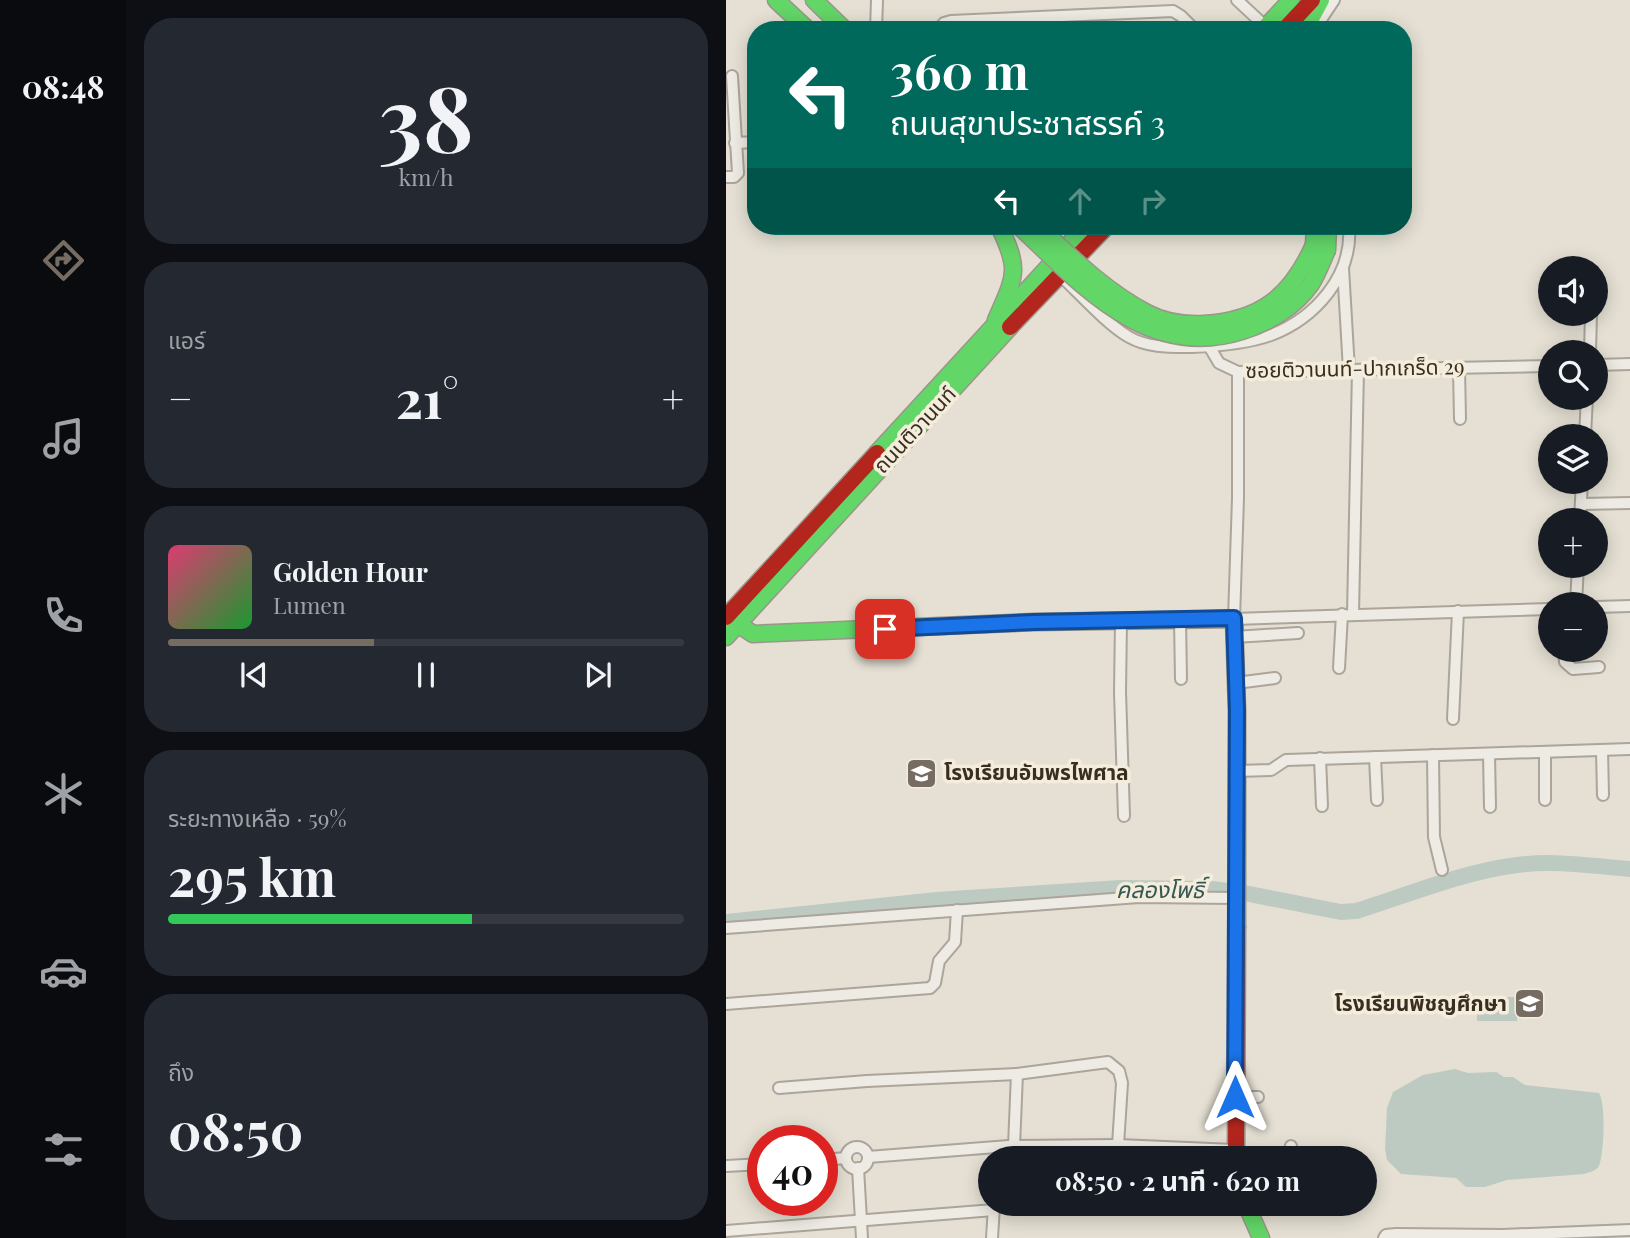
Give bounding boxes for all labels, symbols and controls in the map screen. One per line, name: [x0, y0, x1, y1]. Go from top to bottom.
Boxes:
text: 360 m: [890, 37, 1029, 102]
icon: left: [775, 49, 866, 140]
text: 38: [378, 55, 474, 176]
text: 08:48: [22, 64, 104, 107]
text: ถนนสุขาประชาสรรค์ 3: [890, 100, 1165, 143]
text: km/h: [398, 161, 454, 192]
icon: left: [988, 182, 1026, 220]
icon: ahead: [1061, 182, 1099, 220]
icon: right: [1134, 182, 1172, 220]
icon: directions: [39, 236, 88, 285]
map controls: [1538, 256, 1608, 662]
button: sound: [1538, 256, 1608, 326]
text: แอร์: [168, 324, 205, 355]
button: search: [1538, 340, 1608, 410]
street label: ซอยติวานนท์-ปากเกร็ด 29: [1245, 351, 1465, 383]
text: 21°: [396, 363, 459, 432]
text: −: [168, 372, 193, 423]
text: +: [662, 372, 684, 423]
street label: ถนนติวานนท์: [866, 379, 961, 478]
icon: music: [39, 414, 88, 463]
button: layers: [1538, 424, 1608, 494]
button: +: [1538, 508, 1608, 578]
text: Golden Hour: [273, 554, 428, 589]
text: Lumen: [273, 589, 346, 620]
icon: phone: [39, 591, 88, 640]
button: −: [1538, 592, 1608, 662]
pin: [855, 599, 915, 659]
icon: arrive: [866, 610, 904, 648]
icon: previous: [235, 656, 273, 694]
icon: pause: [407, 656, 445, 694]
icon: next: [579, 656, 617, 694]
school or university icon: โรงเรียนอัมพรไพศาล: [904, 756, 938, 790]
place label: โรงเรียนอัมพรไพศาล: [944, 757, 1129, 785]
icon: climate: [39, 769, 88, 818]
text: ระยะทางเหลือ · 59%: [168, 802, 347, 833]
text: 295 km: [168, 841, 336, 910]
water label: คลองโพธิ์: [1116, 873, 1210, 904]
icon: car: [39, 947, 88, 996]
school or university icon: โรงเรียนพิชญศึกษา: [1513, 987, 1547, 1021]
place label: โรงเรียนพิชญศึกษา: [1335, 988, 1507, 1016]
text: ถึง: [168, 1056, 194, 1087]
position arrow: [1198, 1060, 1272, 1134]
text: 08:50: [168, 1095, 303, 1164]
icon: filters: [39, 1125, 88, 1174]
speed limit sign: 40: [747, 1125, 838, 1216]
text: 08:50 · 2 นาที · 620 m: [1055, 1163, 1300, 1198]

